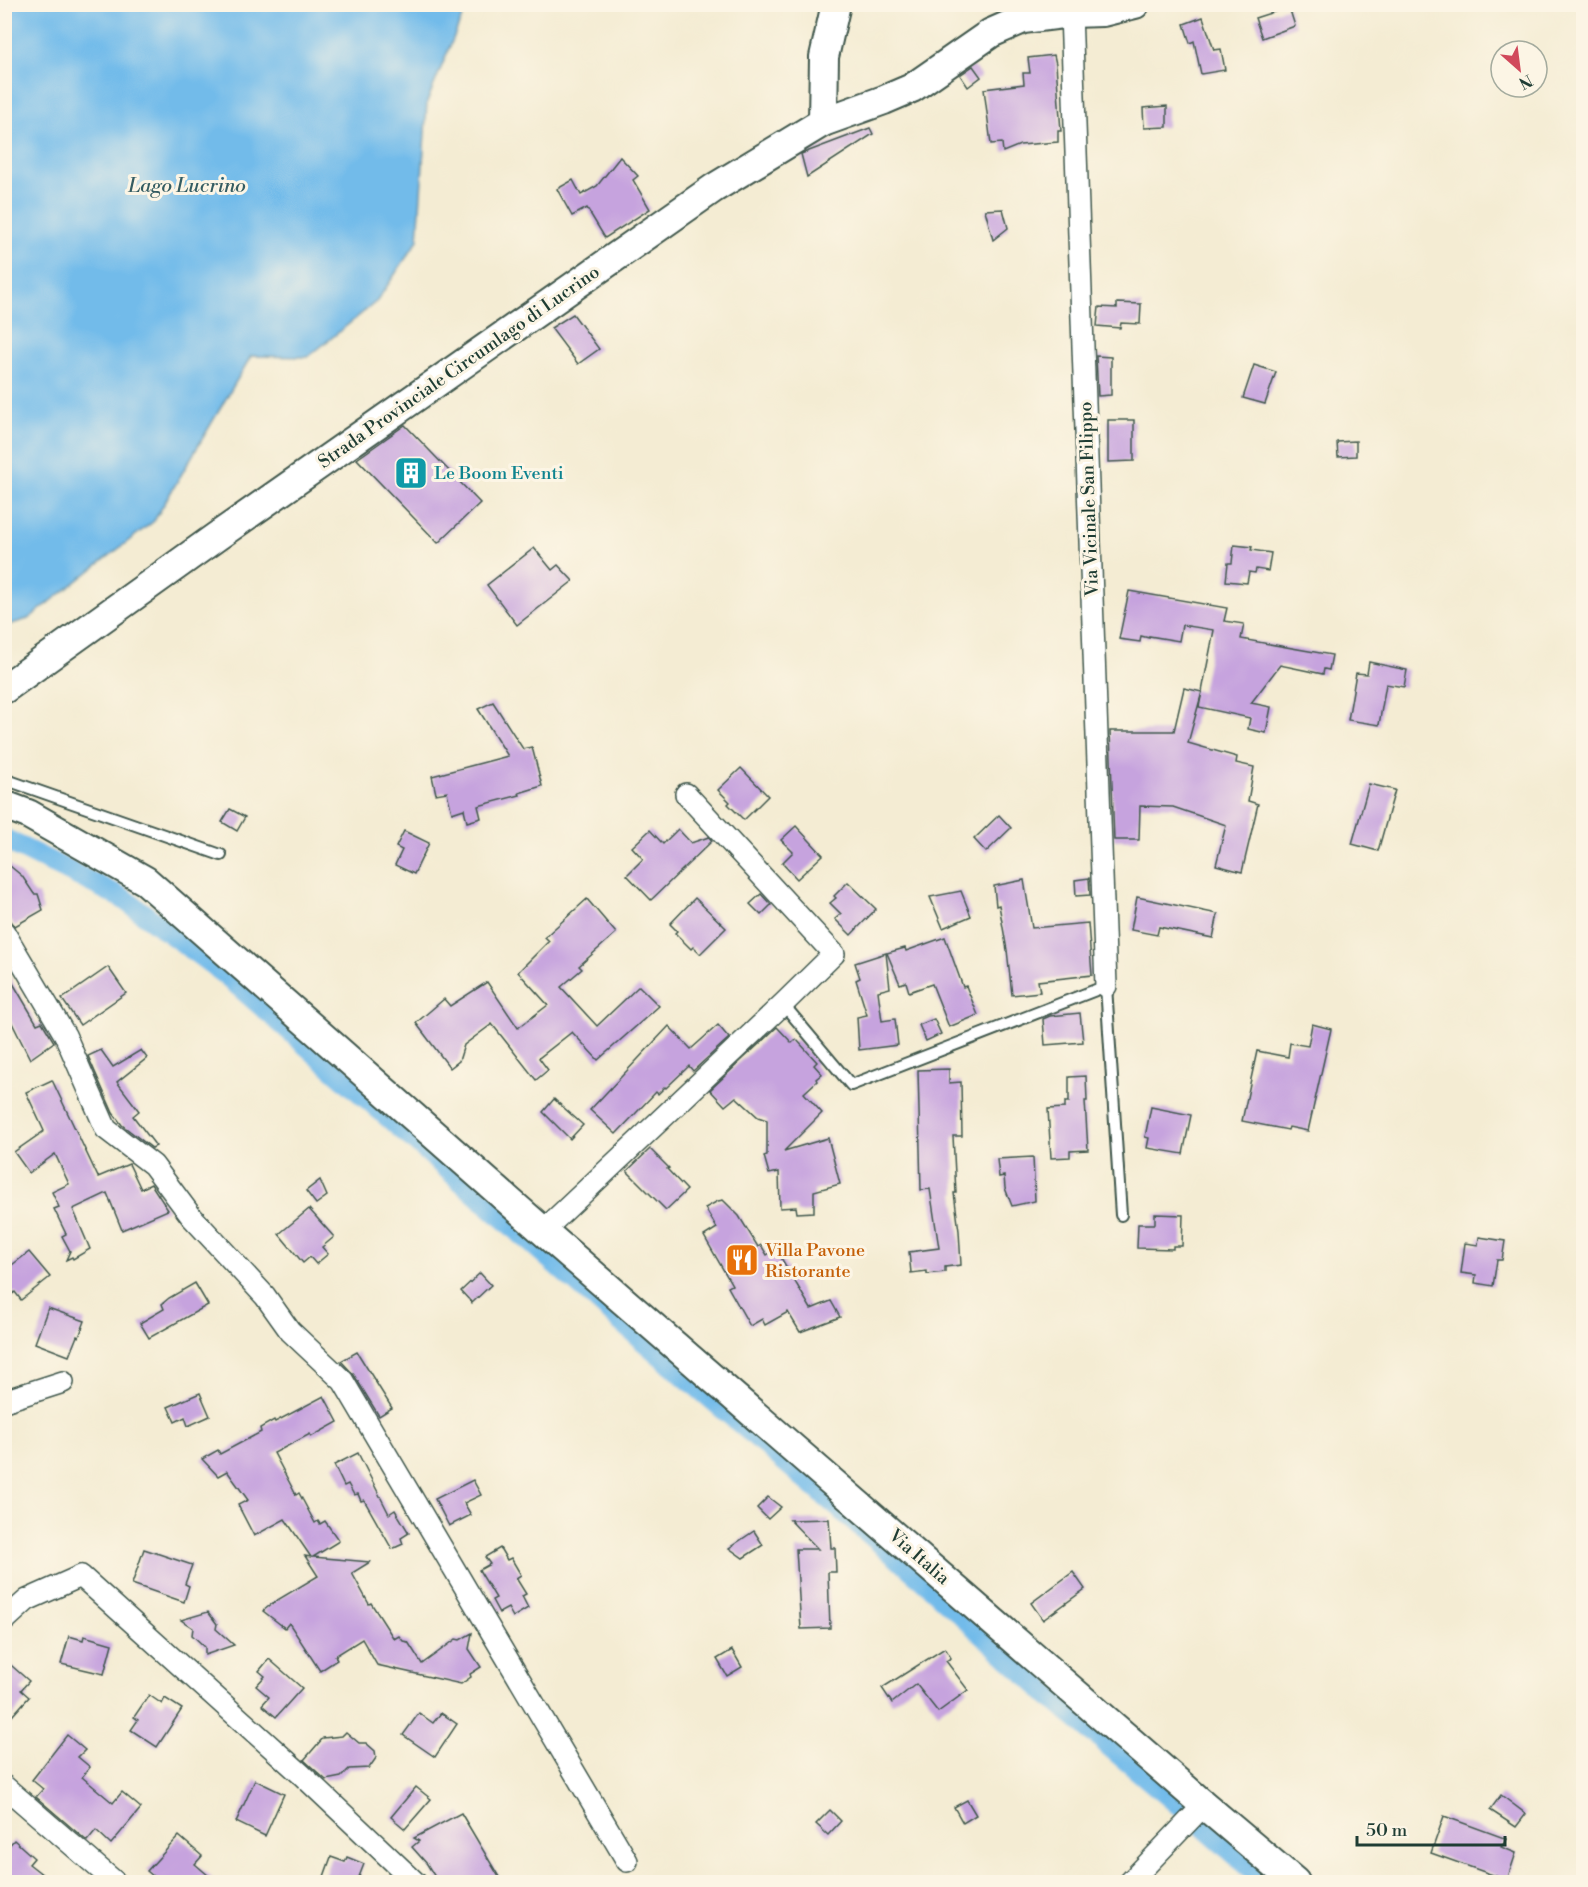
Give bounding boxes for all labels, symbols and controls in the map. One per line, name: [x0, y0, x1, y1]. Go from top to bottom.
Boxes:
north arrow: [1489, 39, 1549, 99]
text: N: [1515, 70, 1536, 93]
water label: Lago Lucrino: [127, 174, 246, 199]
street label: Strada Provinciale Circumlago di Lucrino: [314, 260, 604, 474]
street label: Via Vicinale San Filippo: [1074, 401, 1104, 598]
building icon: Le Boom Eventi: [393, 455, 429, 491]
place label: Le Boom Eventi: [434, 462, 564, 485]
place label: Villa Pavone Ristorante: [764, 1239, 865, 1283]
restaurant icon: Villa Pavone Ristorante: [724, 1242, 760, 1278]
street label: Via Italia: [883, 1524, 955, 1590]
scale bar: [1357, 1809, 1506, 1847]
text: 50 m: [1366, 1819, 1408, 1842]

